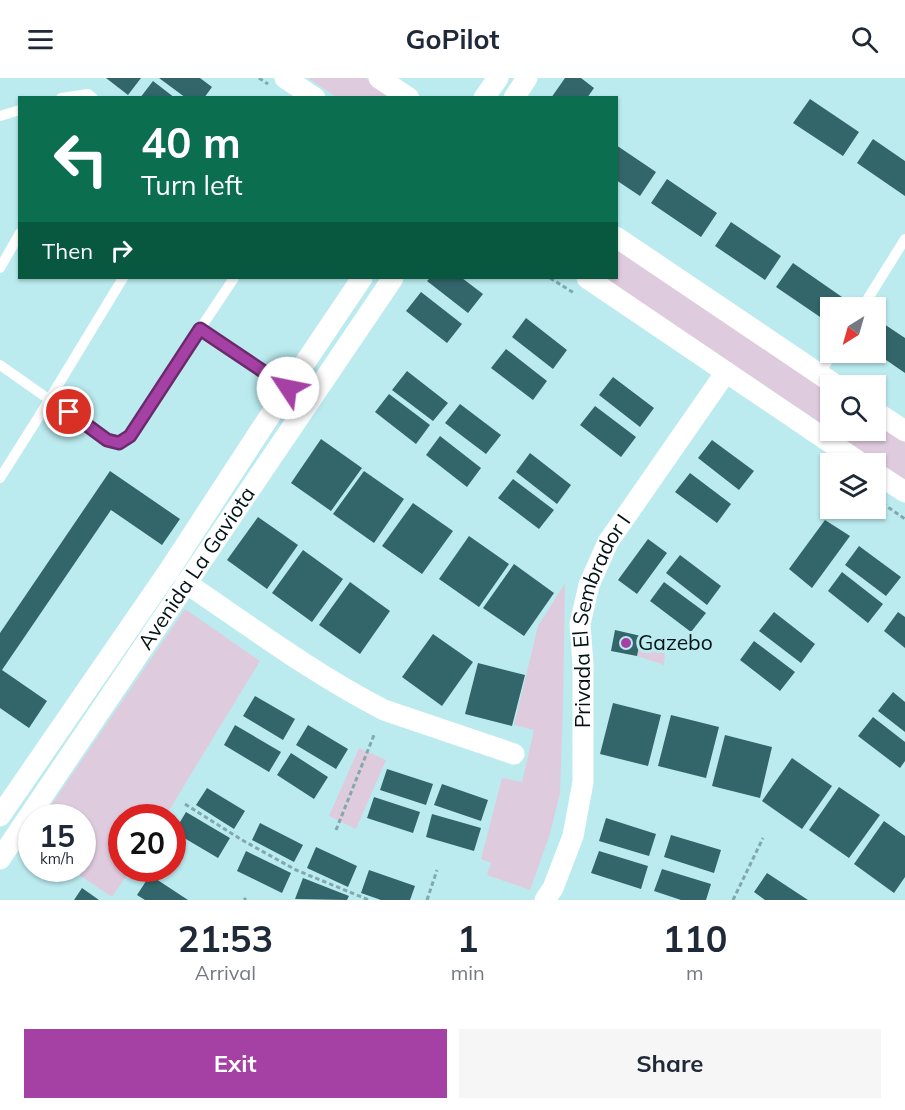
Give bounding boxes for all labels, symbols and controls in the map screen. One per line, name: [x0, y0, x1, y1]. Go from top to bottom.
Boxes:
text: GoPilot: [405, 22, 500, 56]
icon: menu: [24, 23, 57, 56]
icon: search: [848, 23, 881, 56]
text: 40 m: [141, 116, 241, 169]
icon: left: [42, 120, 120, 198]
text: Turn left: [141, 168, 243, 202]
icon: right: [105, 234, 138, 267]
text: Then: [42, 237, 93, 265]
north arrow: [820, 297, 886, 363]
map controls: [820, 297, 886, 519]
position arrow: [256, 356, 320, 420]
button: search: [820, 375, 886, 441]
pin: [43, 386, 94, 437]
icon: arrive: [52, 395, 85, 428]
button: layers: [820, 453, 886, 519]
street label: Avenida La Gaviota: [132, 481, 260, 654]
street label: Privada El Sembrador I: [566, 509, 635, 728]
place label: Gazebo: [638, 629, 713, 655]
marker: Gazebo: [619, 636, 633, 650]
speed limit sign: 20: [108, 804, 186, 882]
text: 15: [39, 817, 75, 855]
text: km/h: [40, 849, 74, 868]
text: 21:53: [178, 916, 273, 961]
text: 1: [457, 916, 479, 961]
text: 110: [662, 916, 727, 961]
text: Arrival: [195, 960, 256, 985]
text: min: [451, 960, 485, 985]
text: m: [686, 960, 704, 985]
button: Exit: [24, 1029, 447, 1098]
button: Share: [459, 1029, 881, 1098]

